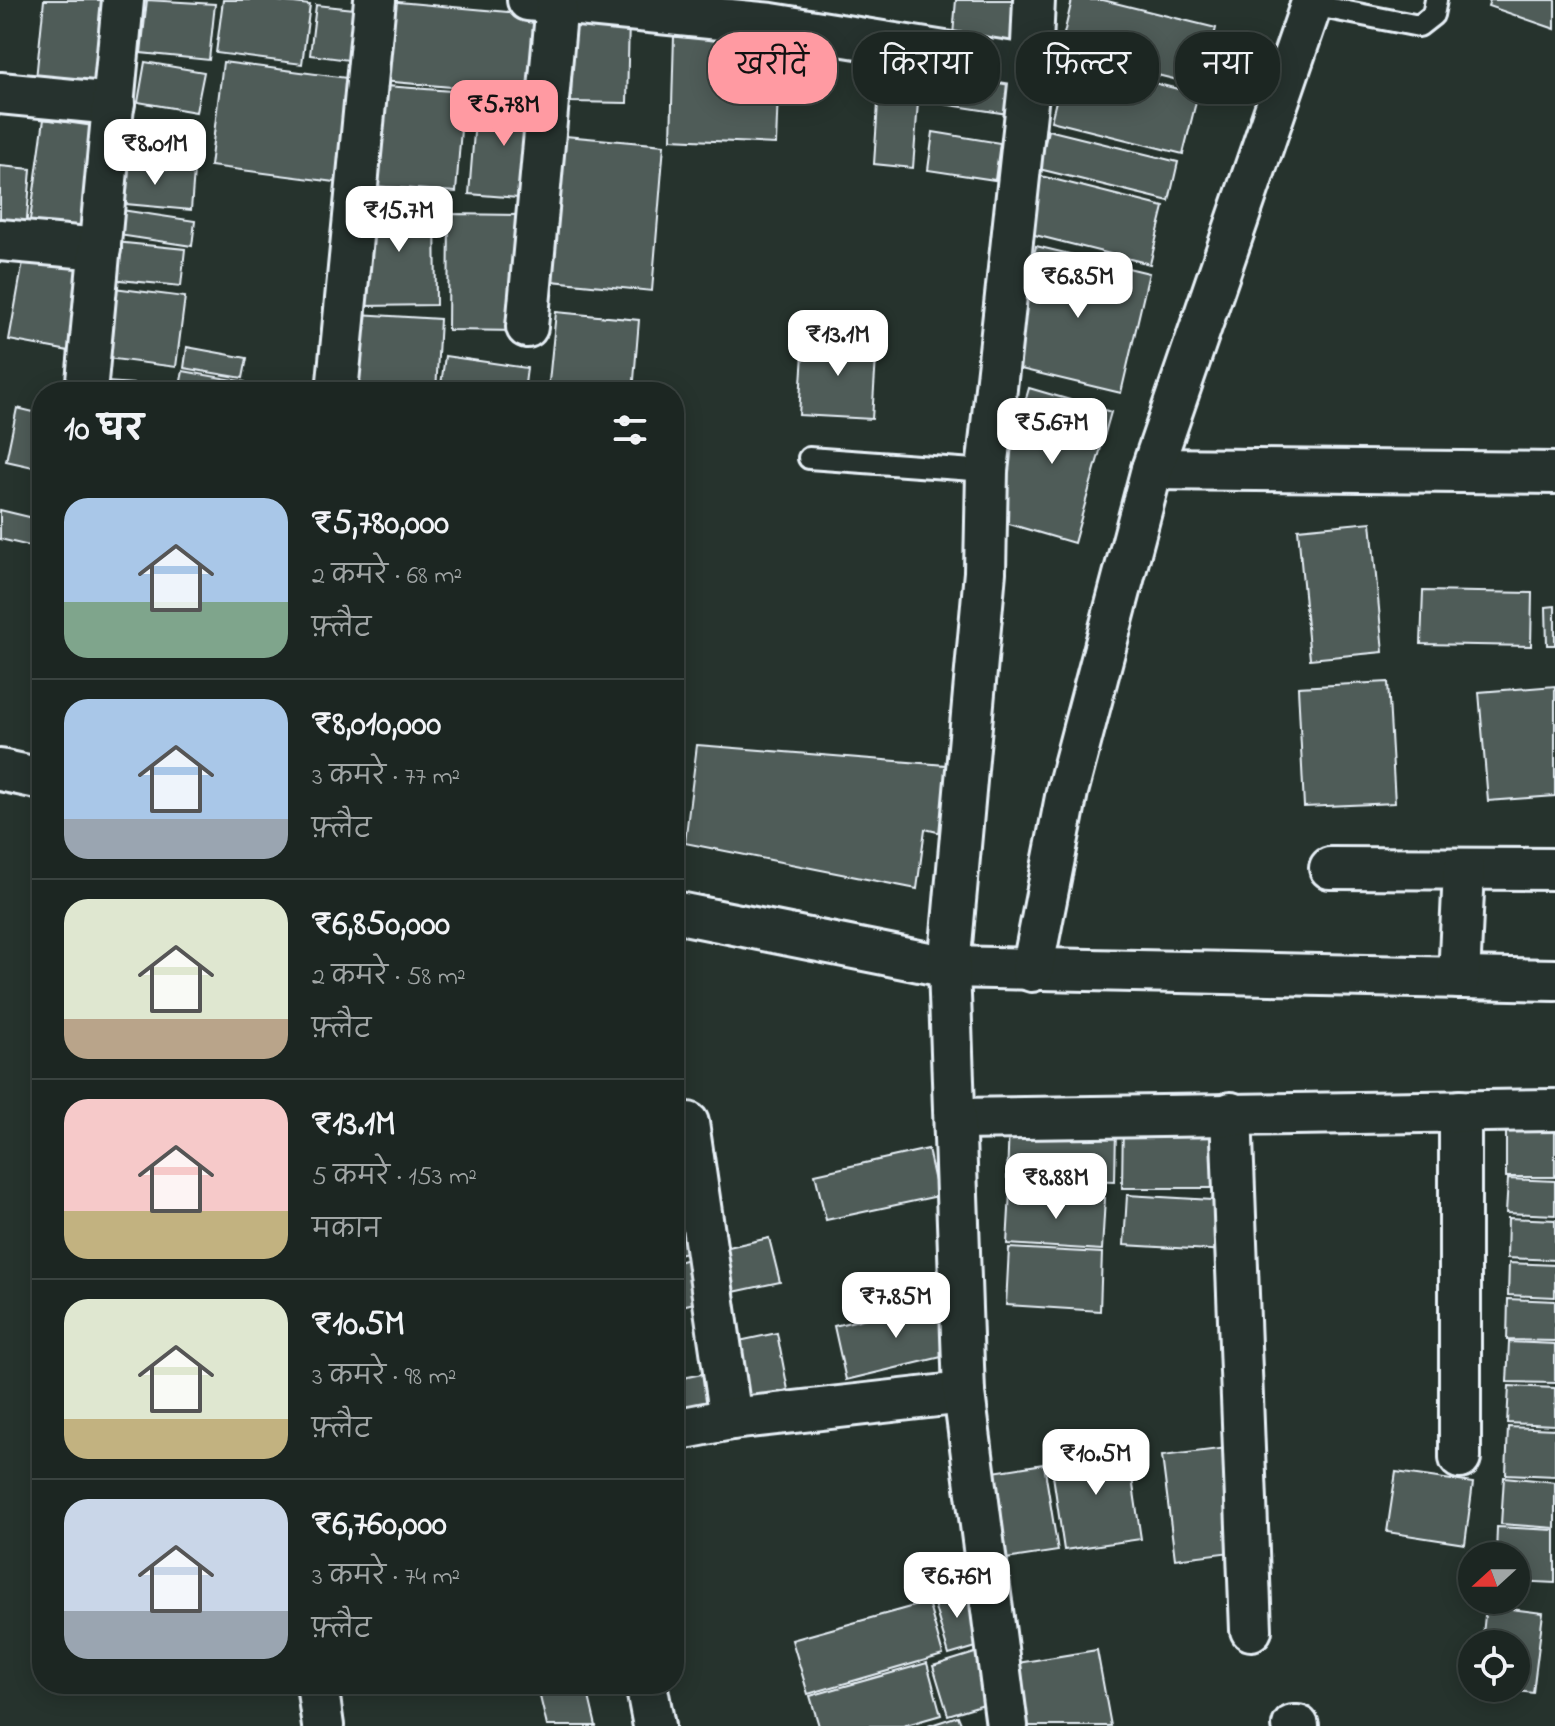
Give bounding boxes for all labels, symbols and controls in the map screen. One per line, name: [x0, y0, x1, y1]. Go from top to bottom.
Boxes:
chip: खरीदें: [708, 32, 837, 104]
chip: किराया: [853, 32, 1000, 104]
chip: फ़िल्टर: [1016, 32, 1159, 104]
chip: नया: [1175, 32, 1280, 104]
pin: ₹5.78M: [439, 80, 569, 148]
text: ₹5.78M: [468, 87, 540, 125]
pin: ₹8.01M: [90, 119, 220, 187]
text: ₹8.01M: [122, 126, 188, 164]
pin: ₹15.7M: [334, 186, 464, 254]
text: ₹15.7M: [364, 193, 434, 231]
pin: ₹6.85M: [1013, 252, 1143, 320]
text: ₹6.85M: [1042, 259, 1114, 297]
pin: ₹13.1M: [773, 310, 903, 378]
text: ₹13.1M: [806, 317, 870, 355]
pin: ₹5.67M: [987, 398, 1117, 466]
text: ₹5.67M: [1015, 405, 1089, 443]
text: 10 घर: [64, 406, 143, 456]
icon: filters: [608, 408, 652, 452]
text: ₹5,780,000: [312, 500, 449, 550]
icon: home: [128, 530, 224, 626]
text: 2 कमरे · 68 m²: [312, 558, 462, 596]
text: फ़्लैट: [312, 611, 371, 649]
text: ₹8,010,000: [312, 701, 441, 751]
icon: home: [128, 731, 224, 827]
text: 3 कमरे · 77 m²: [312, 759, 460, 797]
text: फ़्लैट: [312, 812, 371, 850]
text: ₹6,850,000: [312, 901, 450, 951]
icon: home: [128, 931, 224, 1027]
text: 2 कमरे · 58 m²: [312, 959, 466, 997]
text: फ़्लैट: [312, 1012, 371, 1050]
text: ₹13.1M: [312, 1101, 396, 1151]
icon: home: [128, 1131, 224, 1227]
pin: ₹8.88M: [991, 1153, 1121, 1221]
text: 5 कमरे · 153 m²: [312, 1159, 477, 1197]
text: ₹8.88M: [1023, 1160, 1089, 1198]
text: मकान: [312, 1212, 381, 1250]
pin: ₹7.85M: [831, 1272, 961, 1340]
text: ₹7.85M: [860, 1279, 932, 1317]
text: ₹10.5M: [312, 1301, 405, 1351]
icon: home: [128, 1331, 224, 1427]
text: 3 कमरे · 98 m²: [312, 1359, 456, 1397]
text: फ़्लैट: [312, 1412, 371, 1450]
pin: ₹10.5M: [1031, 1429, 1161, 1497]
text: ₹10.5M: [1060, 1436, 1132, 1474]
text: ₹6,760,000: [312, 1501, 447, 1551]
icon: home: [128, 1531, 224, 1627]
north arrow: [1458, 1542, 1530, 1614]
map controls: [1458, 1542, 1530, 1702]
pin: ₹6.76M: [892, 1552, 1022, 1620]
text: 3 कमरे · 74 m²: [312, 1559, 460, 1597]
text: ₹6.76M: [922, 1559, 992, 1597]
text: फ़्लैट: [312, 1612, 371, 1650]
button: locate: [1458, 1630, 1530, 1702]

